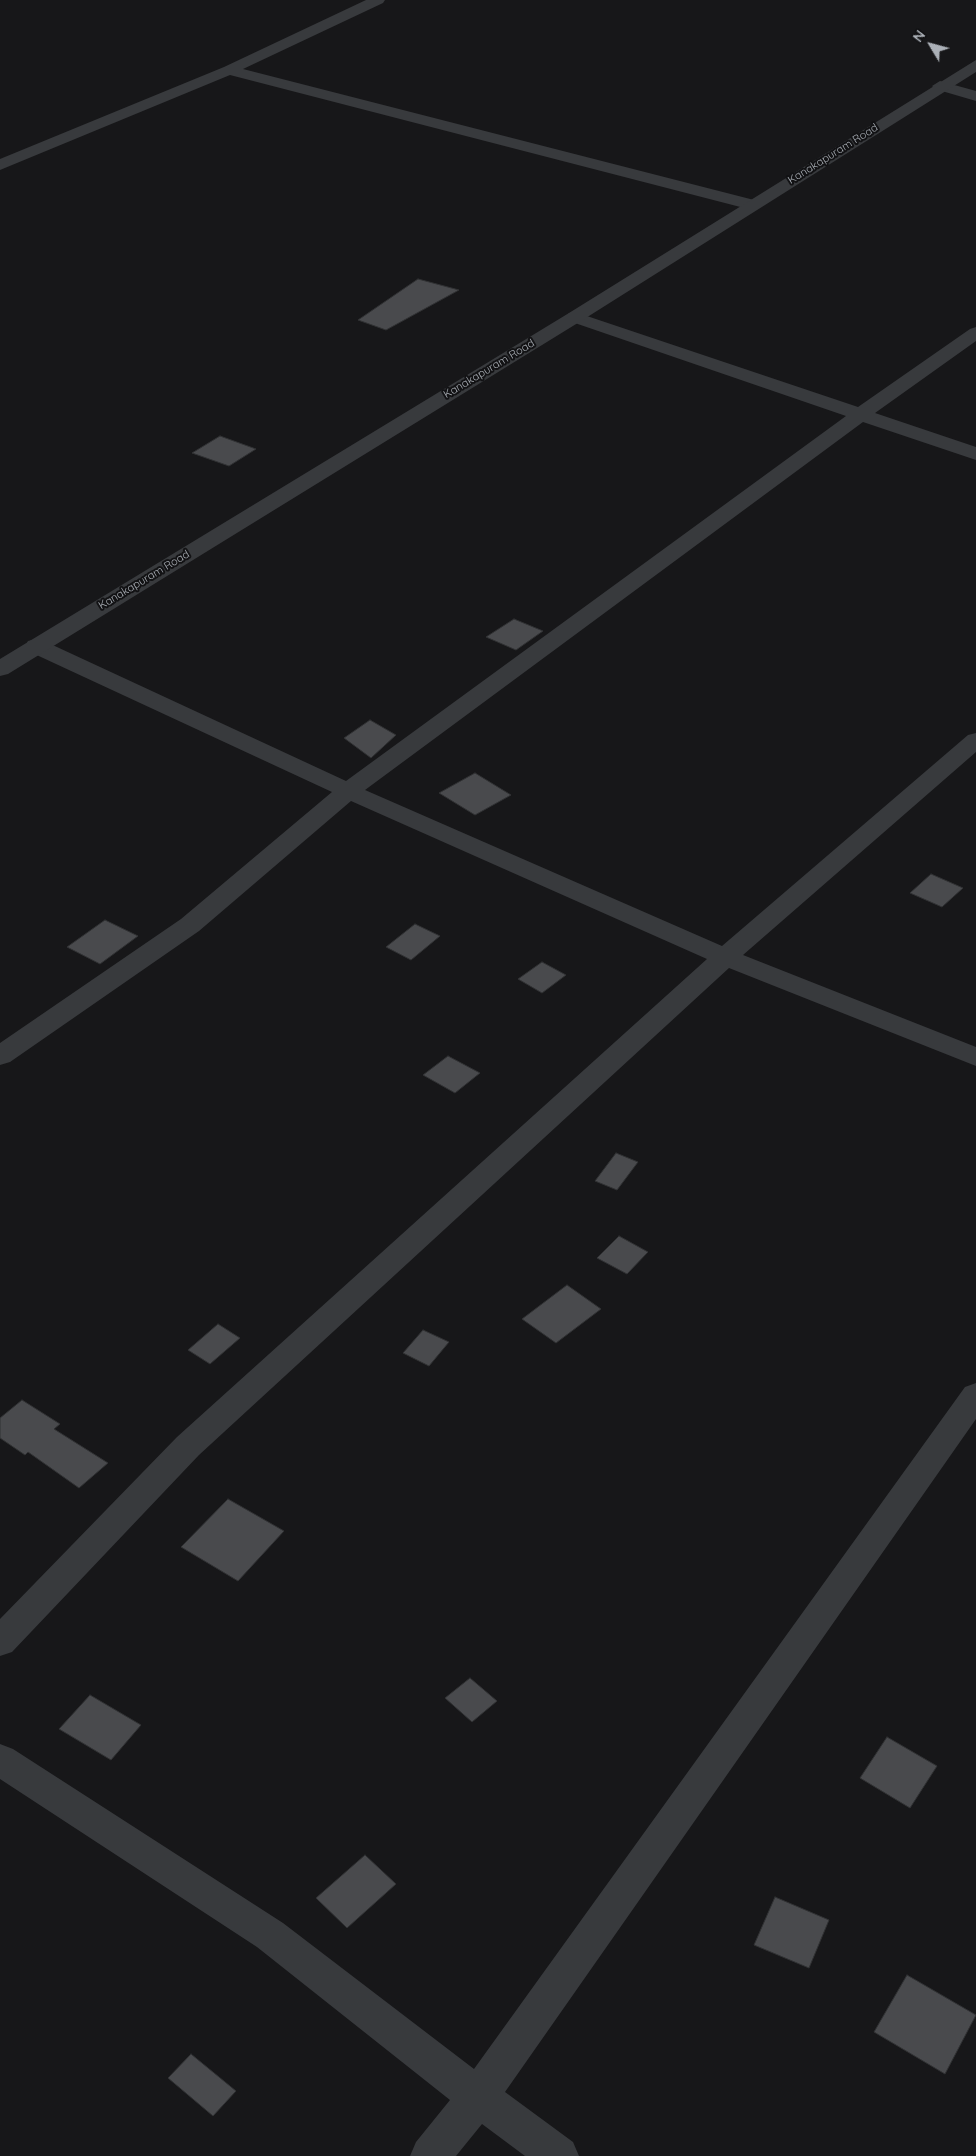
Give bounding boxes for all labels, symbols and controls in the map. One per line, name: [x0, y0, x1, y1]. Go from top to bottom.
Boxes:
north arrow: [906, 20, 956, 70]
text: N: [909, 26, 929, 46]
street label: Kanakapuram Road: [786, 121, 880, 187]
street label: Kanakapuram Road: [441, 337, 537, 401]
street label: Kanakapuram Road: [96, 548, 192, 612]

